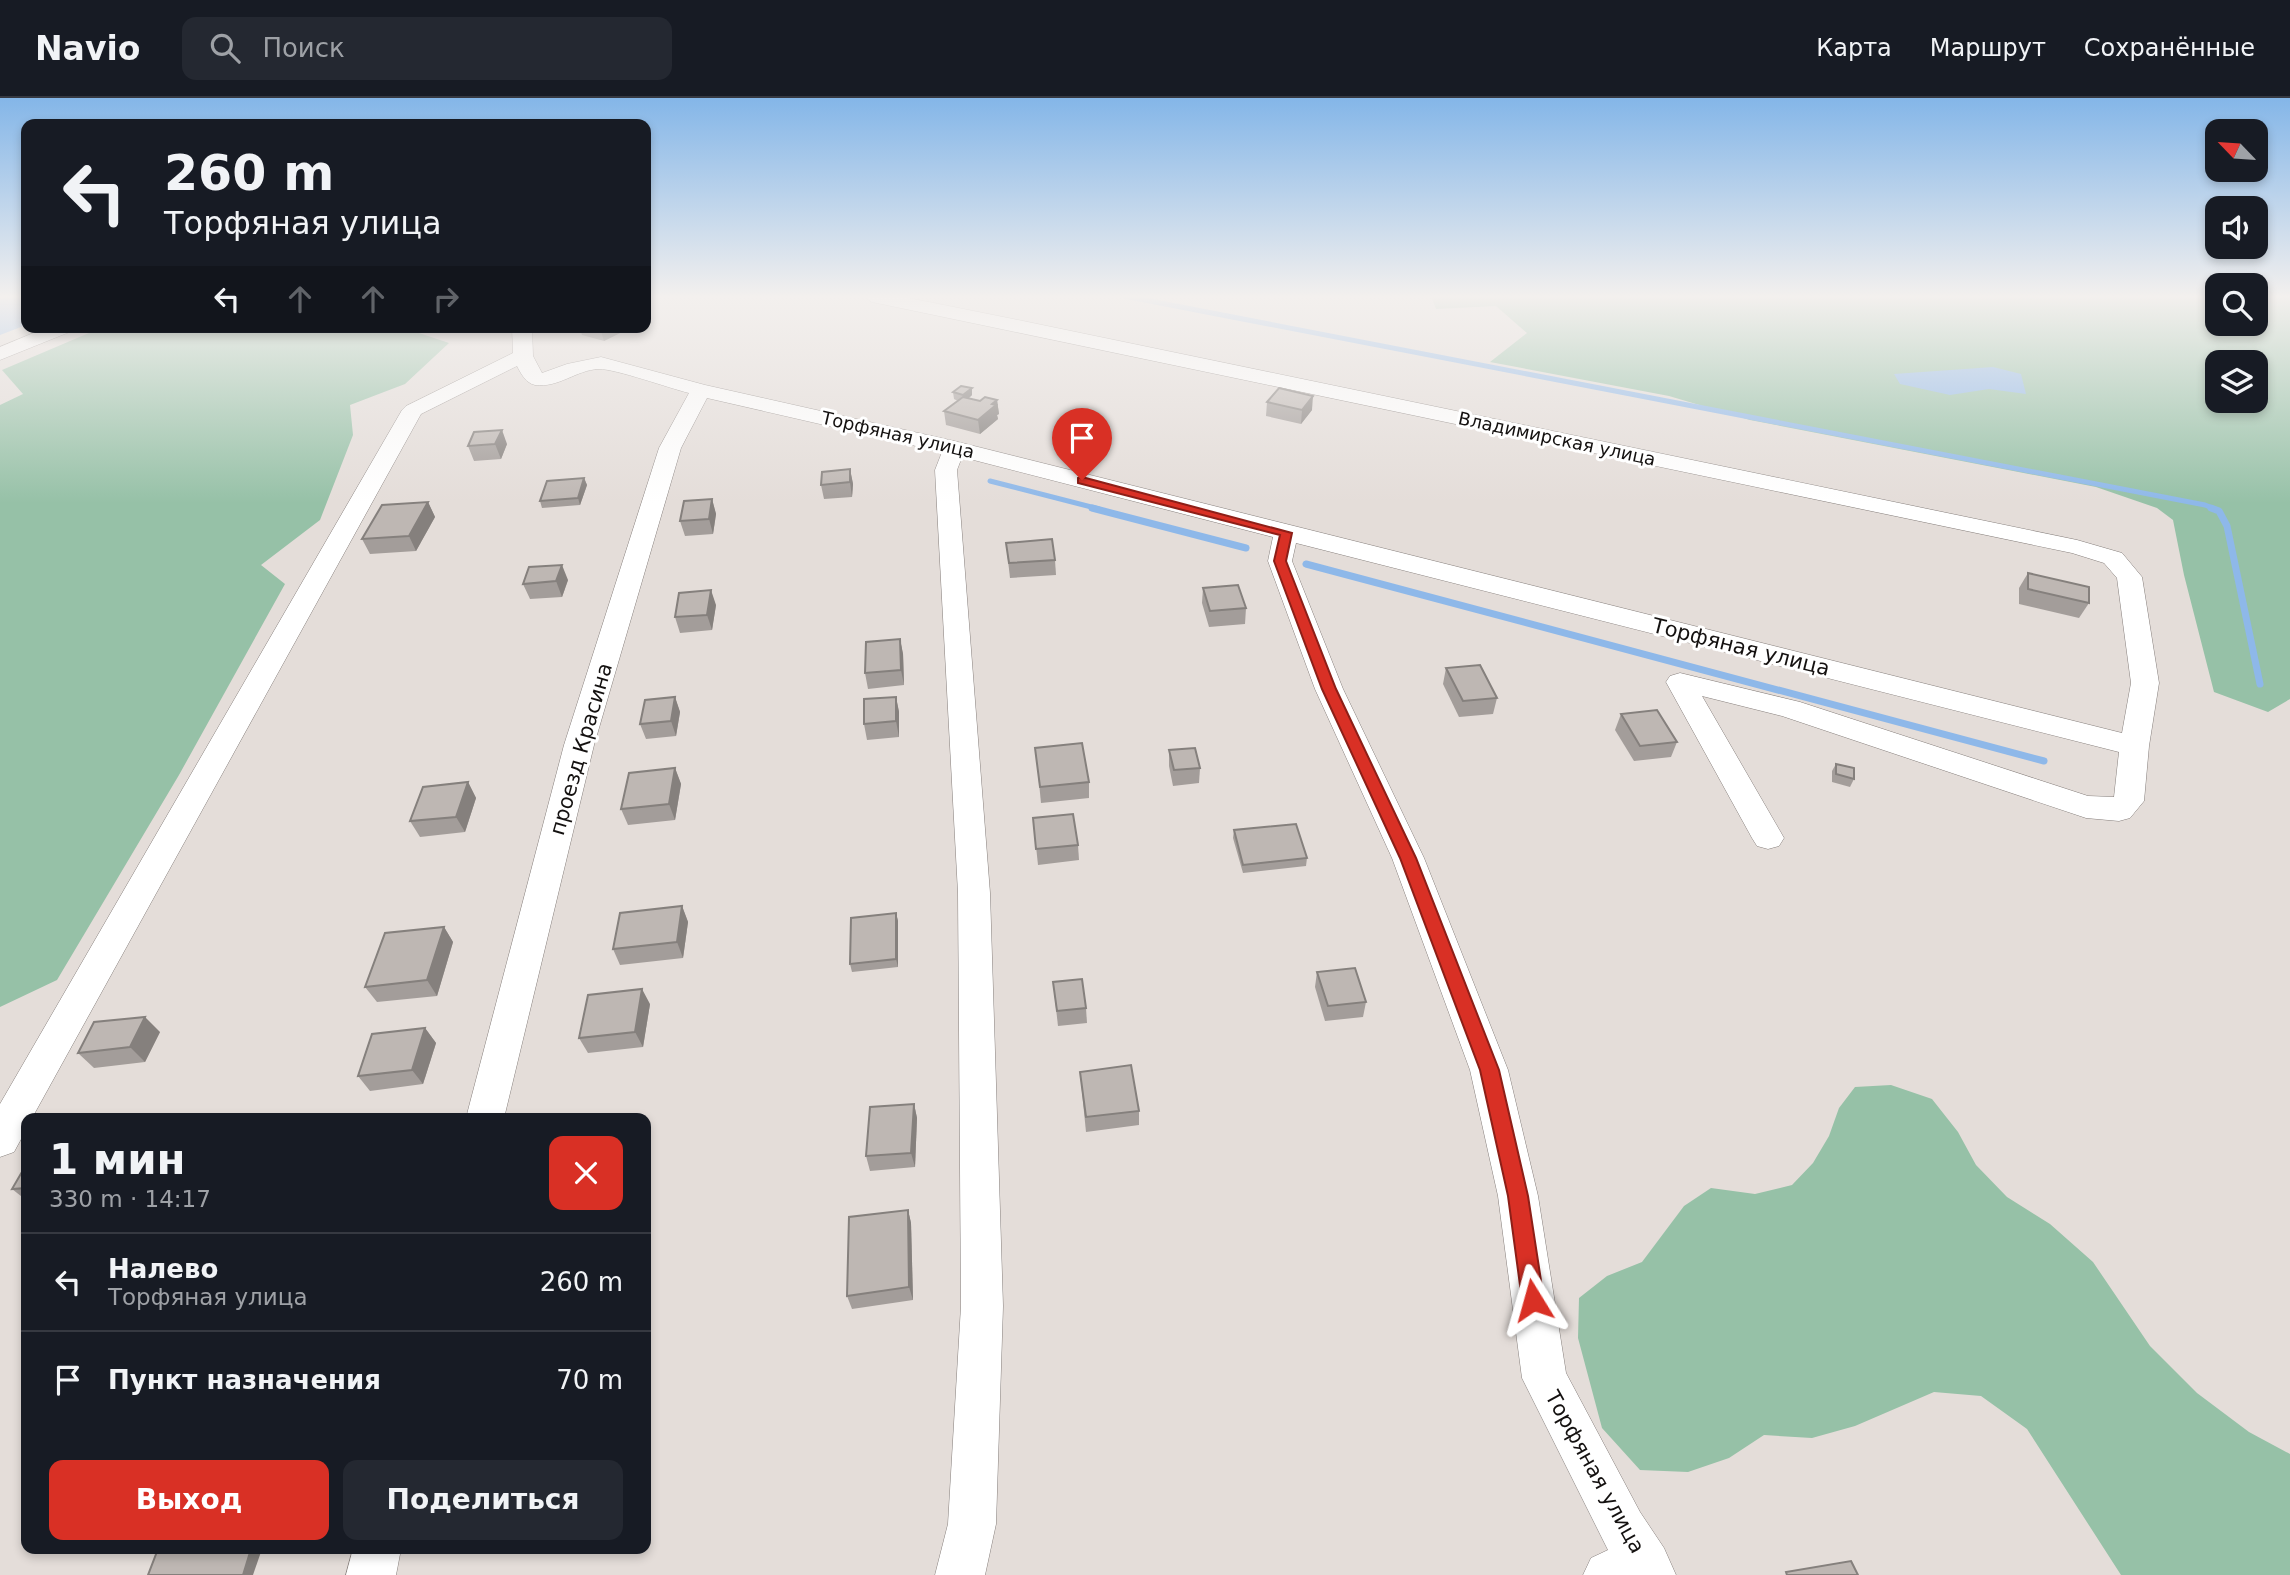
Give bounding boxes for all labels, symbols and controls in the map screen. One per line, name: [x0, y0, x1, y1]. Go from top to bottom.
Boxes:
search box: [182, 17, 672, 80]
text: Navio: [35, 29, 140, 68]
icon: search: [206, 29, 244, 67]
text: Поиск: [262, 33, 345, 63]
text: Карта: [1816, 34, 1892, 62]
text: Маршрут: [1930, 34, 2046, 62]
text: Сохранённые: [2084, 34, 2255, 62]
north arrow: [2205, 119, 2268, 182]
map controls: [2205, 119, 2268, 413]
text: 260 m: [164, 145, 334, 202]
icon: left: [49, 147, 140, 238]
button: sound: [2205, 196, 2268, 259]
text: Торфяная улица: [164, 204, 442, 242]
button: search: [2205, 273, 2268, 336]
icon: left: [208, 280, 246, 318]
icon: ahead: [281, 280, 319, 318]
icon: ahead: [354, 280, 392, 318]
icon: right: [427, 280, 465, 318]
button: layers: [2205, 350, 2268, 413]
street label: Торфяная улица: [819, 406, 977, 462]
street label: Владимирская улица: [1457, 407, 1658, 470]
pin: [1052, 408, 1112, 480]
icon: arrive: [1063, 419, 1101, 457]
street label: Торфяная улица: [1649, 613, 1832, 681]
street label: проезд Красина: [545, 660, 617, 838]
text: 1 мин: [49, 1135, 186, 1184]
button: close: [549, 1136, 623, 1210]
text: 330 m · 14:17: [49, 1186, 211, 1212]
text: Налево: [108, 1254, 218, 1284]
icon: left: [49, 1263, 87, 1301]
position arrow: [1496, 1263, 1570, 1337]
text: 260 m: [540, 1267, 623, 1297]
text: Торфяная улица: [108, 1284, 308, 1310]
icon: arrive: [49, 1361, 87, 1399]
text: Пункт назначения: [108, 1365, 381, 1395]
text: 70 m: [556, 1365, 623, 1395]
street label: Торфяная улица: [1540, 1386, 1650, 1557]
button: Выход: [49, 1460, 329, 1540]
button: Поделиться: [343, 1460, 623, 1540]

